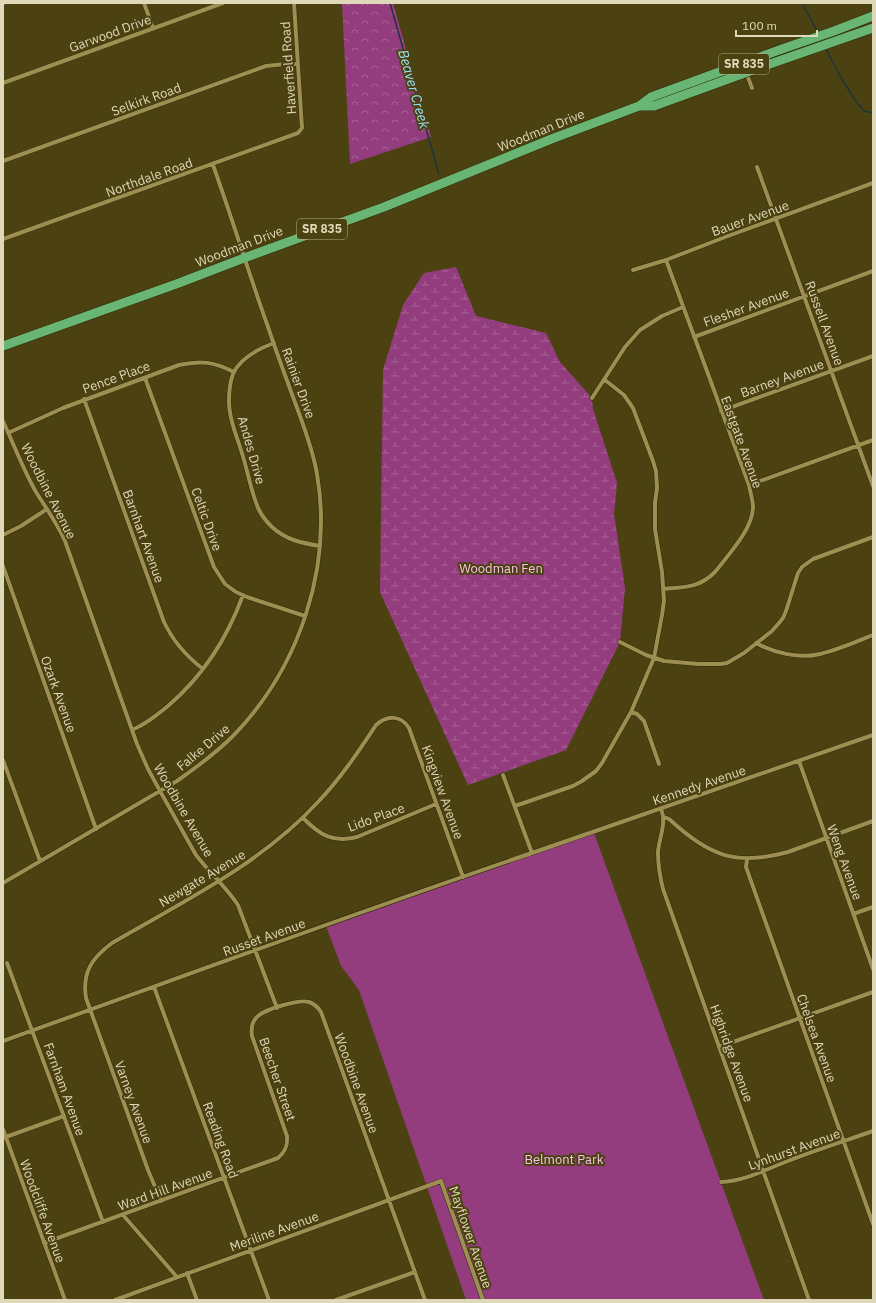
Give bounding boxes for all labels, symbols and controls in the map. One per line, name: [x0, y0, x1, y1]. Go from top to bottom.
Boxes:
street label: Garwood Drive: [67, 11, 154, 56]
scale bar: [736, 12, 817, 38]
text: 100 m: [742, 18, 777, 33]
street label: Haverfield Road: [277, 21, 300, 115]
water label: Beaver Creek: [394, 48, 434, 131]
road number: SR 835: [719, 54, 769, 74]
street label: Selkirk Road: [109, 79, 183, 120]
street label: Woodman Drive: [495, 105, 587, 156]
street label: Northdale Road: [103, 154, 195, 201]
street label: Bauer Avenue: [709, 197, 791, 240]
road number: SR 835: [297, 219, 347, 239]
street label: Woodman Drive: [193, 222, 285, 271]
street label: Russell Avenue: [801, 278, 848, 368]
street label: Flesher Avenue: [701, 284, 791, 331]
street label: Rainier Drive: [278, 345, 319, 421]
street label: Barney Avenue: [738, 355, 826, 401]
street label: Pence Place: [80, 357, 152, 398]
street label: Eastgate Avenue: [717, 394, 766, 491]
street label: Andes Drive: [234, 414, 269, 486]
street label: Woodbine Avenue: [17, 440, 80, 542]
street label: Celtic Drive: [187, 485, 226, 553]
street label: Barnhart Avenue: [119, 487, 168, 585]
park label: Woodman Fen: [459, 560, 543, 577]
street label: Ozark Avenue: [37, 654, 80, 735]
street label: Falke Drive: [173, 720, 233, 775]
street label: Kingview Avenue: [418, 743, 467, 842]
street label: Woodbine Avenue: [150, 760, 217, 860]
street label: Kennedy Avenue: [650, 762, 748, 809]
street label: Lido Place: [345, 799, 407, 836]
street label: Weng Avenue: [823, 822, 866, 902]
street label: Newgate Avenue: [156, 846, 249, 911]
street label: Russet Avenue: [221, 915, 308, 960]
street label: Chelsea Avenue: [793, 992, 840, 1085]
street label: Highridge Avenue: [706, 1002, 757, 1104]
street label: Woodbine Avenue: [331, 1031, 383, 1136]
street label: Beecher Street: [255, 1035, 300, 1123]
street label: Farnham Avenue: [40, 1040, 89, 1138]
street label: Varney Avenue: [111, 1059, 156, 1146]
street label: Reading Road: [199, 1100, 242, 1181]
street label: Lynhurst Avenue: [746, 1125, 843, 1174]
park label: Belmont Park: [524, 1151, 604, 1168]
street label: Woodcliffe Avenue: [16, 1157, 69, 1265]
street label: Ward Hill Avenue: [115, 1164, 215, 1214]
street label: Mayflower Avenue: [445, 1184, 496, 1291]
street label: Meriline Avenue: [227, 1207, 321, 1255]

